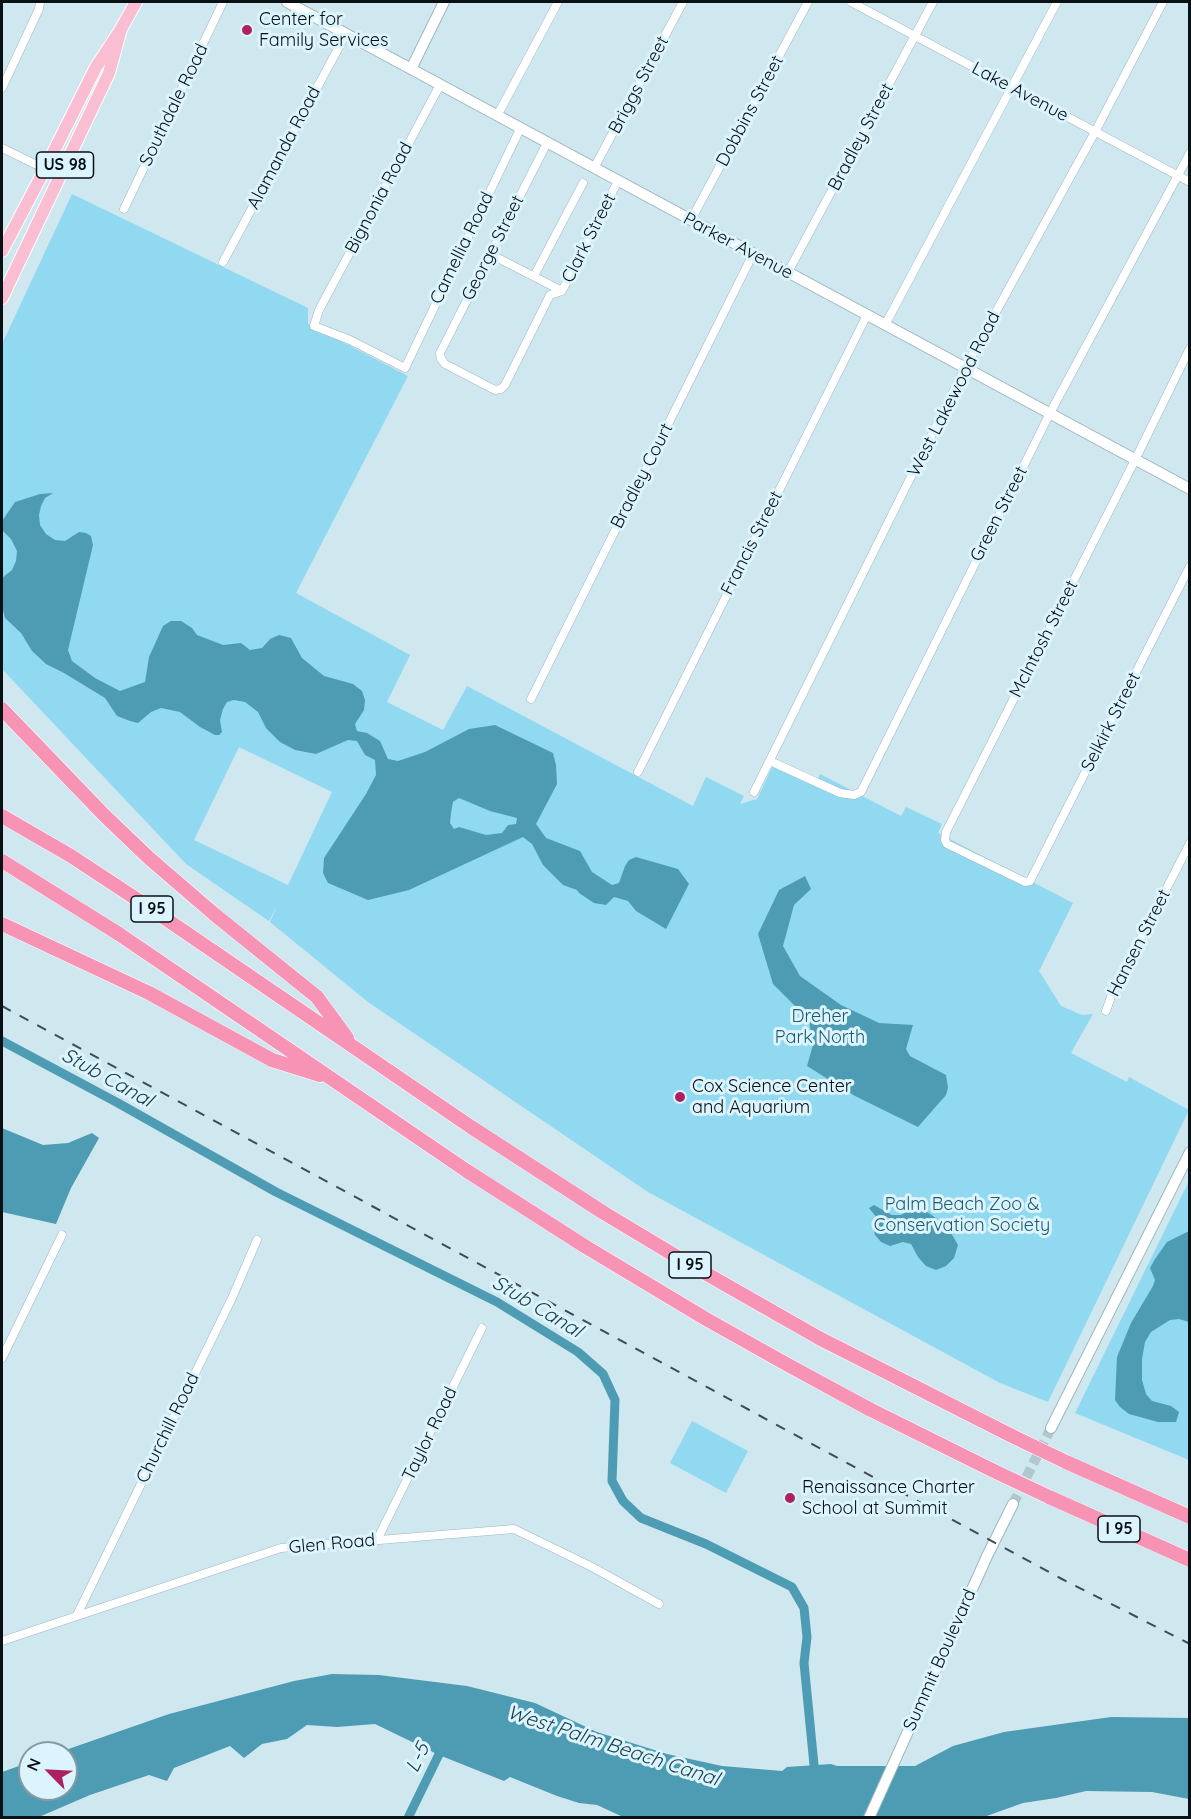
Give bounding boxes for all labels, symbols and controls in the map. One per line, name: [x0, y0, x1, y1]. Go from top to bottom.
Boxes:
place label: Center for Family Services: [259, 9, 388, 52]
marker: Center for Family Services: [240, 23, 254, 37]
street label: Briggs Street: [604, 33, 674, 137]
street label: Southdale Road: [135, 40, 213, 170]
street label: Dobbins Street: [712, 52, 788, 170]
street label: Lake Avenue: [968, 57, 1072, 127]
street label: Bradley Street: [824, 80, 898, 194]
street label: Alamanda Road: [243, 83, 325, 213]
street label: Bignonia Road: [341, 139, 417, 257]
road number: US 98: [36, 152, 94, 178]
street label: Camellia Road: [426, 189, 498, 307]
street label: Clark Street: [557, 190, 621, 286]
street label: George Street: [457, 192, 529, 304]
street label: Parker Avenue: [679, 208, 797, 284]
street label: West Lakewood Road: [903, 308, 1005, 480]
street label: Bradley Court: [606, 420, 678, 532]
street label: Green Street: [966, 463, 1032, 565]
street label: Francis Street: [717, 487, 787, 599]
street label: McIntosh Street: [1005, 577, 1083, 701]
street label: Selkirk Street: [1077, 669, 1145, 775]
street label: Hansen Street: [1103, 886, 1175, 1000]
road number: I 95: [131, 896, 173, 922]
park label: Dreher Park North: [775, 1006, 865, 1048]
water label: Stub Canal: [57, 1043, 157, 1113]
place label: Cox Science Center and Aquarium: [692, 1076, 852, 1118]
marker: Cox Science Center and Aquarium: [673, 1090, 687, 1104]
park label: Palm Beach Zoo & Conservation Society: [874, 1194, 1050, 1236]
road number: I 95: [669, 1252, 711, 1278]
water label: Stub Canal: [488, 1271, 586, 1343]
street label: Churchill Road: [132, 1369, 204, 1487]
street label: Taylor Road: [398, 1384, 462, 1484]
place label: Renaissance Charter School at Summit: [802, 1477, 975, 1520]
marker: Renaissance Charter School at Summit: [783, 1491, 797, 1505]
road number: I 95: [1098, 1516, 1140, 1542]
street label: Glen Road: [288, 1529, 376, 1559]
street label: Summit Boulevard: [899, 1586, 981, 1734]
water label: West Palm Beach Canal: [504, 1700, 722, 1792]
water label: L-5: [401, 1740, 435, 1776]
north arrow: [18, 1741, 78, 1801]
text: N: [22, 1755, 45, 1774]

